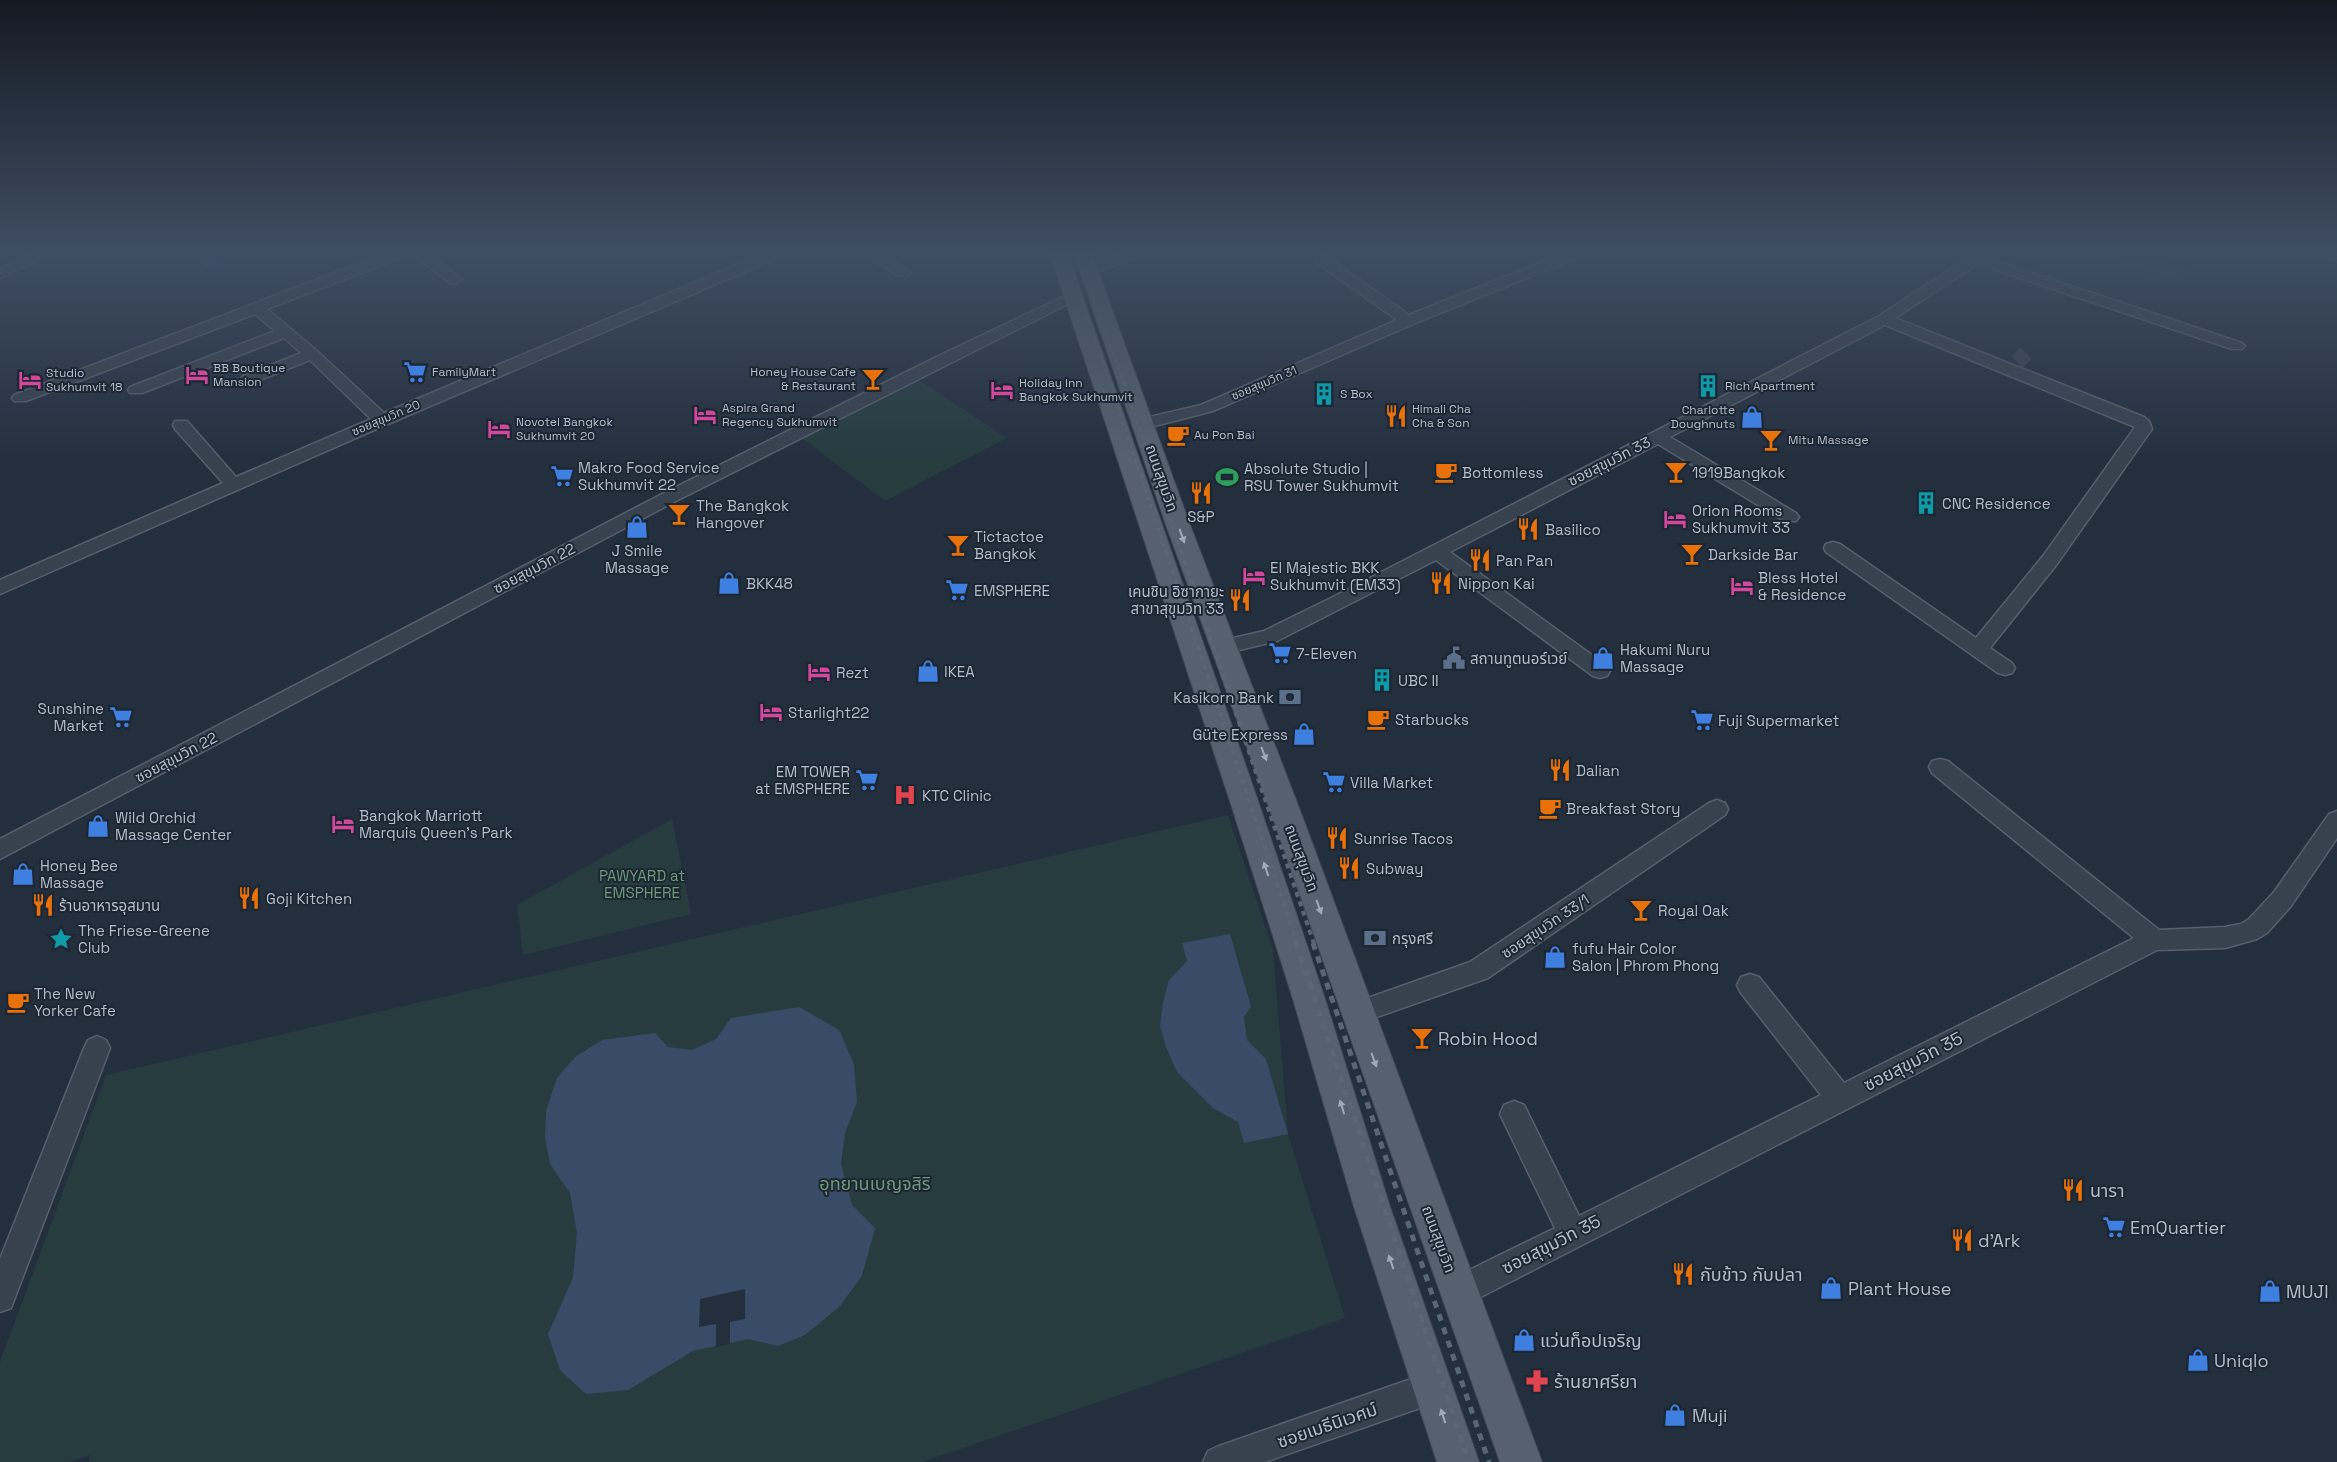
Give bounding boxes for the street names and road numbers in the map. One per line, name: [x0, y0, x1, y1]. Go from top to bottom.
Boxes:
street label: ซอยสุขุมวิท 31: [1229, 362, 1299, 404]
street label: ซอยสุขุมวิท 20: [349, 396, 423, 440]
street label: ซอยสุขุมวิท 33: [1564, 432, 1654, 490]
street label: ถนนสุขุมวิท: [1142, 442, 1182, 514]
street label: ซอยสุขุมวิท 22: [490, 538, 578, 598]
street label: ซอยสุขุมวิท 22: [132, 727, 220, 787]
street label: ถนนสุขุมวิท: [1281, 822, 1323, 894]
street label: ซอยสุขุมวิท 33/1: [1497, 890, 1593, 962]
street label: ซอยสุขุมวิท 35: [1860, 1026, 1966, 1096]
street label: ถนนสุขุมวิท: [1418, 1203, 1460, 1275]
street label: ซอยสุขุมวิท 35: [1498, 1209, 1604, 1279]
street label: ซอยเมธีนิเวศม์: [1274, 1397, 1380, 1453]

